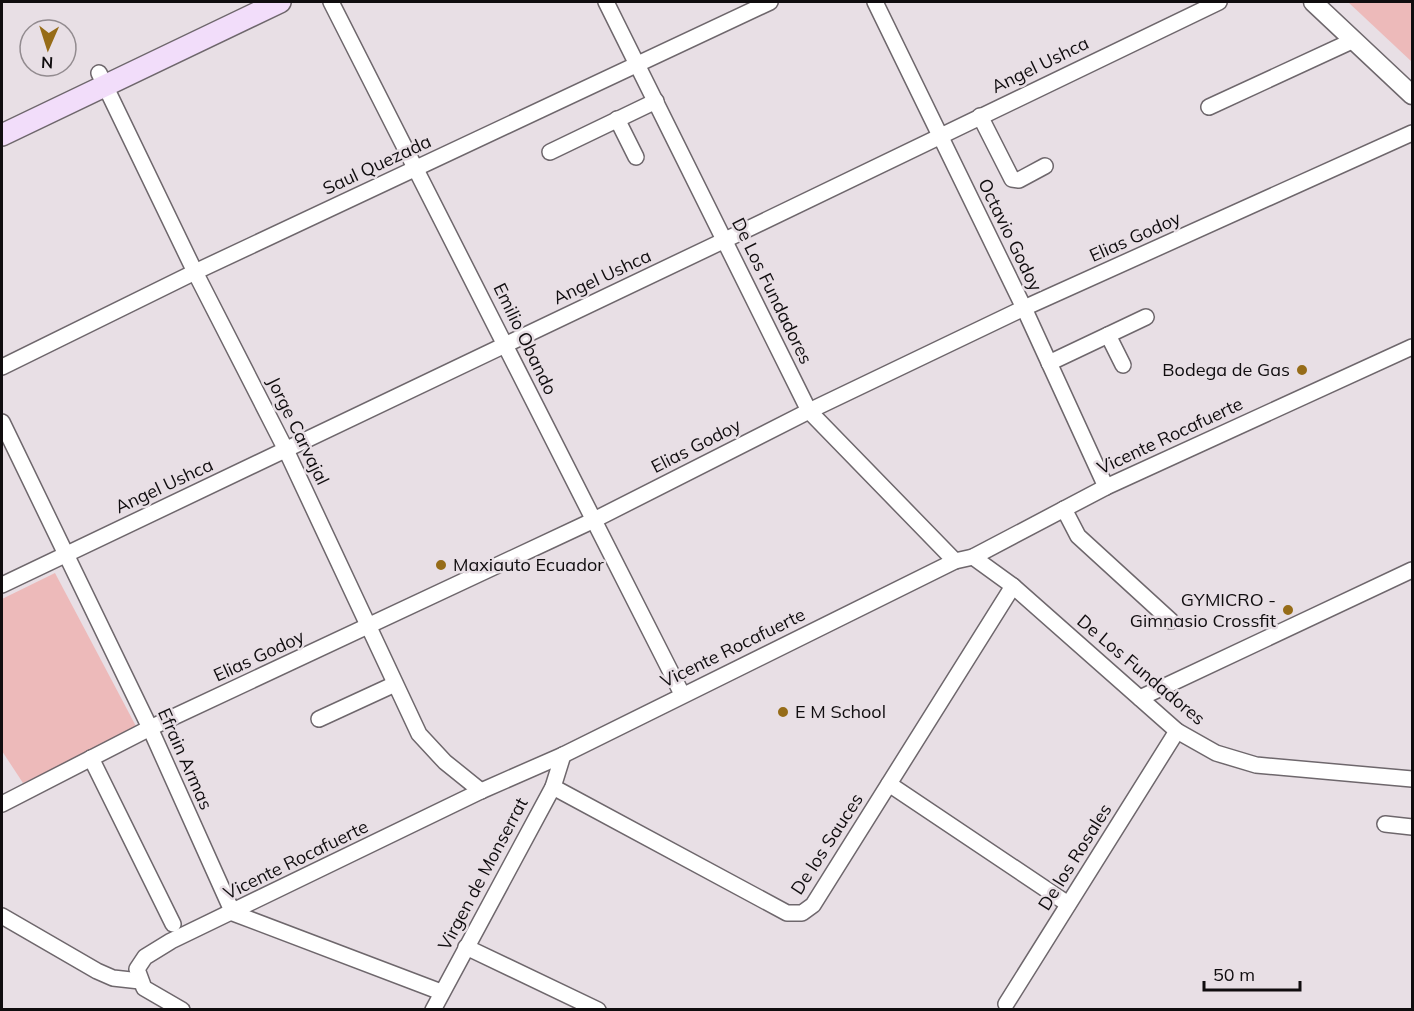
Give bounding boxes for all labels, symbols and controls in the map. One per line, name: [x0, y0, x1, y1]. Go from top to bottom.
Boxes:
north arrow: [18, 18, 78, 78]
street label: Angel Ushca: [987, 31, 1092, 98]
text: N: [41, 53, 54, 73]
street label: Saul Quezada: [319, 129, 435, 200]
street label: Octavio Godoy: [973, 175, 1048, 295]
street label: Elias Godoy: [1086, 206, 1184, 267]
street label: De Los Fundadores: [727, 214, 818, 368]
street label: Angel Ushca: [549, 244, 655, 309]
street label: Emilio Obando: [489, 279, 562, 398]
place label: Bodega de Gas: [1162, 358, 1290, 381]
marker: Bodega de Gas: [1295, 363, 1309, 377]
street label: Jorge Carvajal: [262, 373, 335, 489]
street label: Vicente Rocafuerte: [1093, 392, 1246, 479]
street label: Elias Godoy: [647, 413, 745, 478]
street label: Angel Ushca: [111, 453, 217, 518]
place label: Maxiauto Ecuador: [453, 553, 604, 576]
marker: Maxiauto Ecuador: [434, 558, 448, 572]
place label: GYMICRO - Gimnasio Crossfit: [1130, 588, 1276, 632]
street label: Vicente Rocafuerte: [657, 603, 809, 693]
marker: GYMICRO - Gimnasio Crossfit: [1281, 603, 1295, 617]
street label: De Los Fundadores: [1073, 609, 1210, 730]
street label: Elias Godoy: [210, 624, 308, 687]
place label: E M School: [795, 700, 886, 723]
street label: Efrain Armas: [153, 704, 218, 813]
marker: E M School: [776, 705, 790, 719]
street label: De los Sauces: [785, 789, 868, 899]
street label: Virgen de Monserrat: [433, 794, 533, 954]
street label: De los Rosales: [1033, 799, 1117, 914]
street label: Vicente Rocafuerte: [220, 815, 372, 905]
scale bar: [1204, 954, 1300, 992]
text: 50 m: [1213, 963, 1255, 986]

